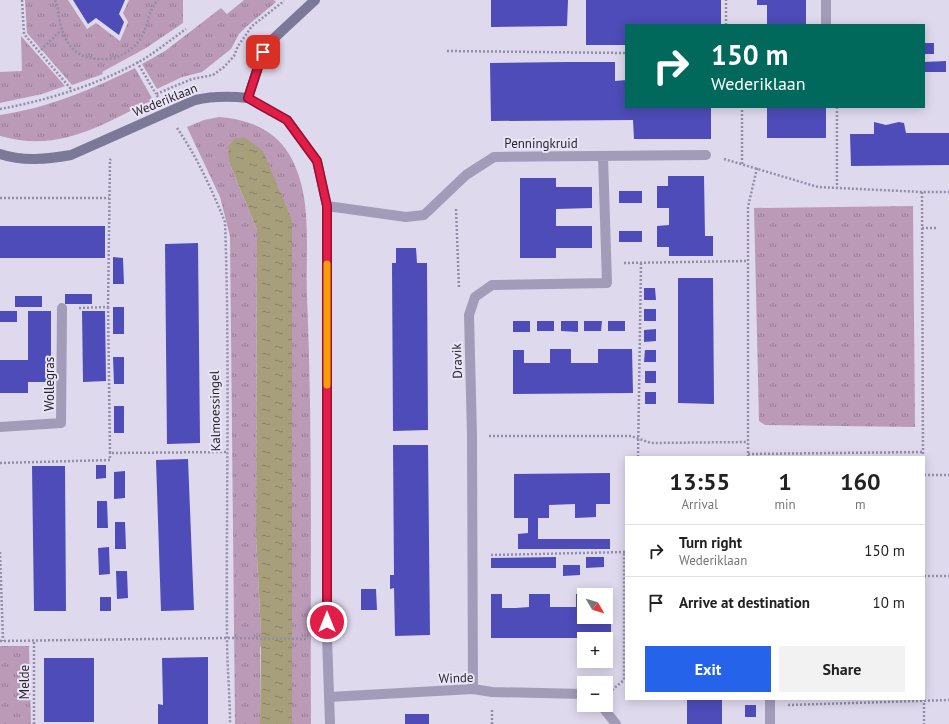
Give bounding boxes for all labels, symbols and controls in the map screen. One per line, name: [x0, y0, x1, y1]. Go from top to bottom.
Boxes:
pin: [246, 35, 280, 69]
text: 150 m: [711, 36, 788, 73]
icon: right: [645, 40, 697, 92]
icon: arrive: [252, 41, 274, 63]
text: Wederiklaan: [711, 72, 806, 95]
street label: Wederiklaan: [130, 79, 200, 121]
street label: Penningkruid: [504, 135, 578, 152]
street label: Dravik: [448, 342, 466, 379]
street label: Wollegras: [41, 357, 58, 411]
street label: Kalmoessingel: [206, 370, 224, 452]
text: 13:55: [669, 466, 730, 497]
text: 1: [778, 466, 792, 497]
text: 160: [840, 466, 881, 497]
text: Arrival: [682, 496, 718, 513]
text: min: [774, 496, 796, 513]
text: m: [855, 496, 866, 513]
text: Turn right: [679, 533, 742, 552]
icon: right: [645, 540, 667, 562]
text: 150 m: [864, 541, 905, 560]
text: Wederiklaan: [679, 552, 747, 569]
north arrow: [577, 588, 613, 624]
map controls: [577, 588, 613, 712]
icon: arrive: [645, 592, 667, 614]
text: Arrive at destination: [679, 593, 810, 612]
text: 10 m: [872, 593, 905, 612]
position arrow: [306, 601, 348, 643]
button: +: [577, 632, 613, 668]
button: Exit: [645, 646, 771, 692]
button: Share: [779, 646, 905, 692]
street label: Melde: [16, 665, 33, 699]
street label: Winde: [438, 669, 474, 687]
button: −: [577, 676, 613, 712]

